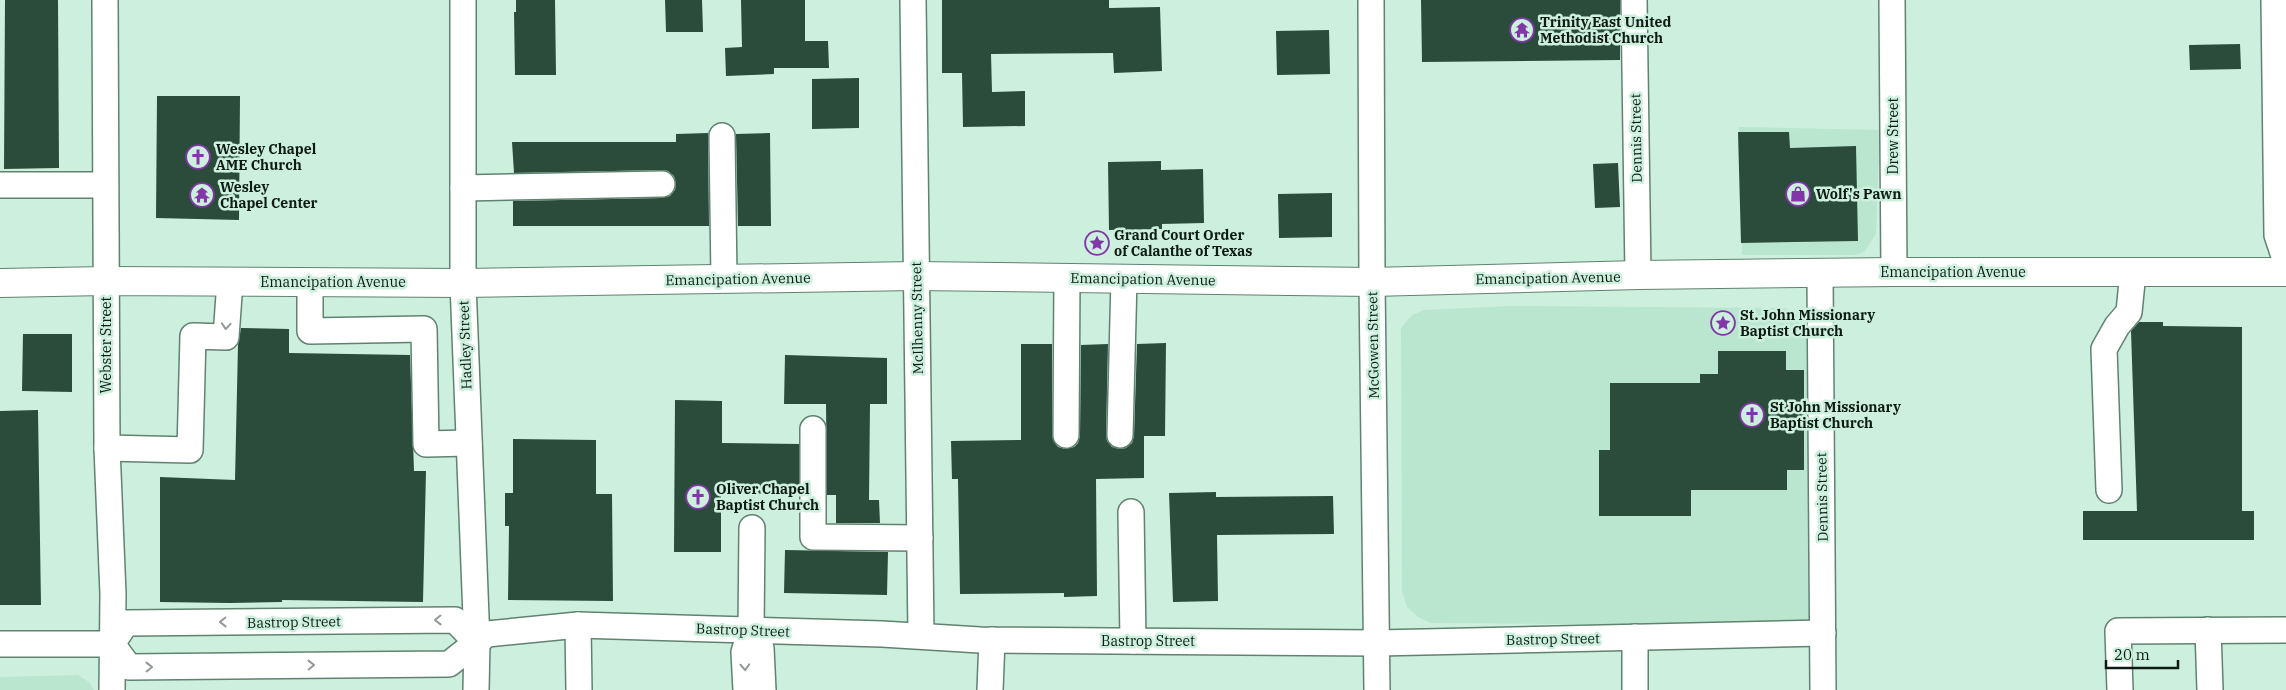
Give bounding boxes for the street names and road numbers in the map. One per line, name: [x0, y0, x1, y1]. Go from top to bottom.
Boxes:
street label: Dennis Street: [1626, 93, 1646, 183]
street label: Drew Street: [1884, 97, 1902, 175]
street label: McIlhenny Street: [907, 262, 927, 374]
street label: Emancipation Avenue: [1880, 263, 2026, 281]
street label: Emancipation Avenue: [1475, 268, 1621, 288]
street label: Emancipation Avenue: [665, 269, 811, 289]
street label: Emancipation Avenue: [1070, 269, 1216, 289]
street label: Emancipation Avenue: [260, 273, 406, 291]
street label: McGowen Street: [1363, 291, 1383, 399]
street label: Webster Street: [97, 297, 115, 393]
street label: Hadley Street: [454, 300, 476, 390]
street label: Dennis Street: [1812, 452, 1832, 542]
street label: Bastrop Street: [247, 612, 341, 632]
street label: Bastrop Street: [696, 619, 790, 641]
street label: Bastrop Street: [1506, 629, 1600, 649]
street label: Bastrop Street: [1101, 632, 1195, 650]

